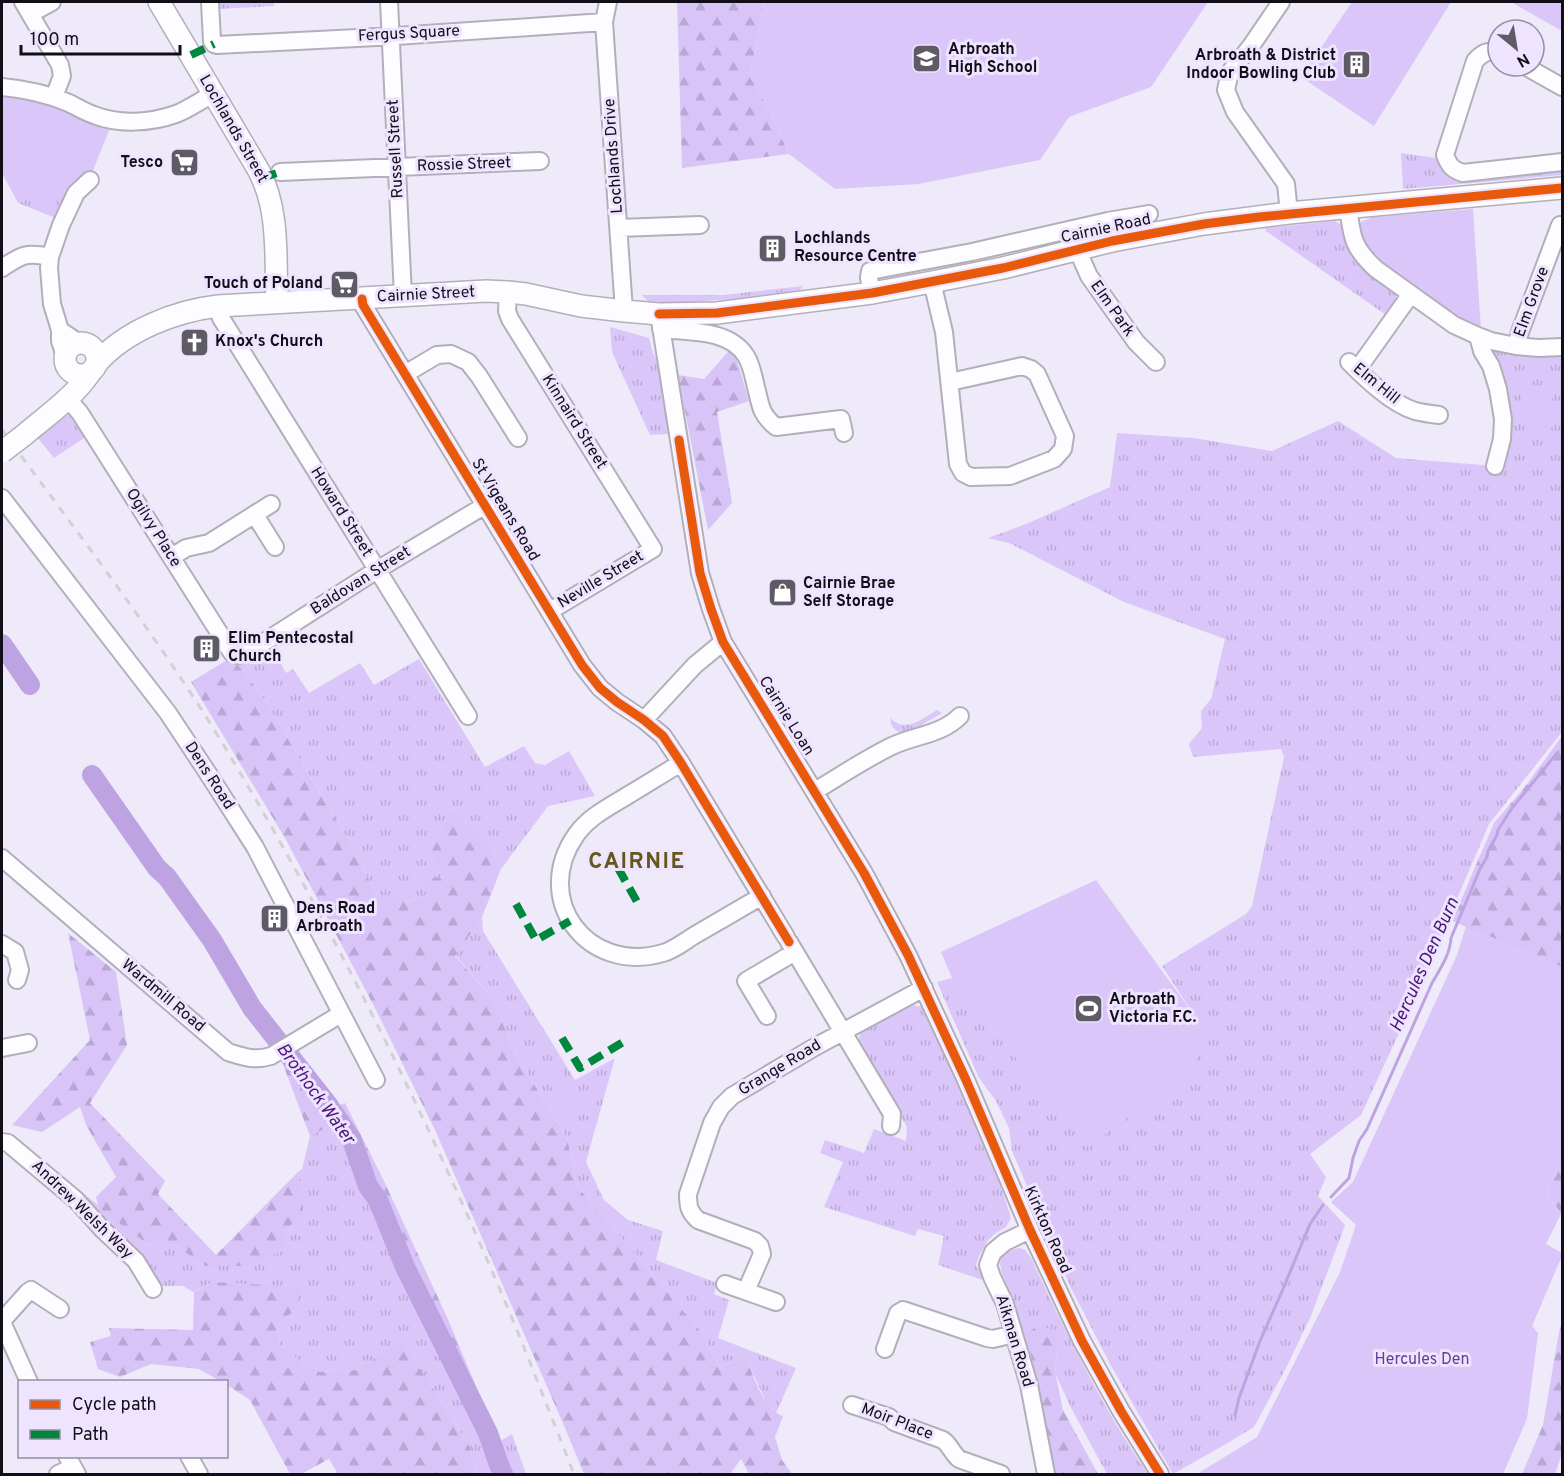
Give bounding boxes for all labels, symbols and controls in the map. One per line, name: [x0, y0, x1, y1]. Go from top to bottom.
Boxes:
scale bar: [21, 18, 180, 56]
north arrow: [1486, 18, 1546, 78]
street label: Fergus Square: [358, 21, 460, 47]
text: 100 m: [30, 29, 79, 52]
place label: Arbroath High School: [948, 40, 1037, 78]
school or university icon: Arbroath High School: [911, 43, 943, 75]
place label: Arbroath & District Indoor Bowling Club: [1186, 46, 1336, 84]
text: N: [1513, 48, 1532, 71]
building icon: Arbroath & District Indoor Bowling Club: [1341, 49, 1373, 81]
street label: Lochlands Street: [194, 71, 272, 187]
street label: Lochlands Drive: [600, 98, 628, 214]
street label: Russell Street: [383, 99, 409, 199]
supermarket icon: Tesco: [168, 147, 200, 179]
place label: Tesco: [121, 153, 163, 173]
street label: Rossie Street: [416, 153, 512, 177]
street label: Cairnie Road: [1059, 210, 1153, 248]
place label: Lochlands Resource Centre: [794, 229, 917, 267]
building icon: Lochlands Resource Centre: [757, 232, 789, 264]
street label: Elm Grove: [1510, 264, 1554, 340]
supermarket icon: Touch of Poland: [328, 268, 360, 300]
place label: Touch of Poland: [204, 274, 323, 294]
street label: Elm Park: [1085, 277, 1139, 341]
street label: Cairnie Street: [376, 282, 476, 308]
church icon: Knox's Church: [178, 326, 210, 358]
place label: Knox's Church: [215, 332, 323, 352]
street label: Elm Hill: [1348, 359, 1404, 409]
street label: Kinnaird Street: [537, 371, 611, 473]
street label: St Vigeans Road: [466, 455, 544, 565]
street label: Howard Street: [305, 463, 377, 561]
street label: Ogilvy Place: [121, 485, 185, 571]
street label: Baldovan Street: [307, 542, 415, 620]
street label: Neville Street: [554, 547, 648, 613]
place label: Cairnie Brae Self Storage: [803, 574, 896, 612]
shop icon: Cairnie Brae Self Storage: [766, 577, 798, 609]
place label: Elim Pentecostal Church: [228, 629, 354, 667]
building icon: Elim Pentecostal Church: [191, 632, 223, 664]
street label: Cairnie Loan: [754, 672, 818, 760]
street label: Dens Road: [180, 738, 238, 814]
district label: CAIRNIE: [588, 849, 686, 876]
water label: Hercules Den Burn: [1385, 894, 1465, 1036]
place label: Dens Road Arbroath: [296, 899, 375, 937]
building icon: Dens Road Arbroath: [259, 902, 291, 934]
street label: Wardmill Road: [117, 955, 209, 1037]
place label: Arbroath Victoria F.C.: [1109, 990, 1196, 1028]
sports icon: Arbroath Victoria F.C.: [1072, 993, 1104, 1025]
street label: Grange Road: [735, 1035, 825, 1101]
water label: Brothock Water: [271, 1039, 361, 1151]
street label: Andrew Welsh Way: [27, 1156, 137, 1264]
street label: Kirkton Road: [1019, 1183, 1075, 1277]
street label: Aikman Road: [990, 1292, 1038, 1390]
park label: Hercules Den: [1374, 1350, 1470, 1370]
legend: [18, 1380, 228, 1458]
text: Cycle path: [72, 1394, 157, 1417]
street label: Moir Place: [858, 1399, 936, 1445]
text: Path: [72, 1424, 109, 1447]

